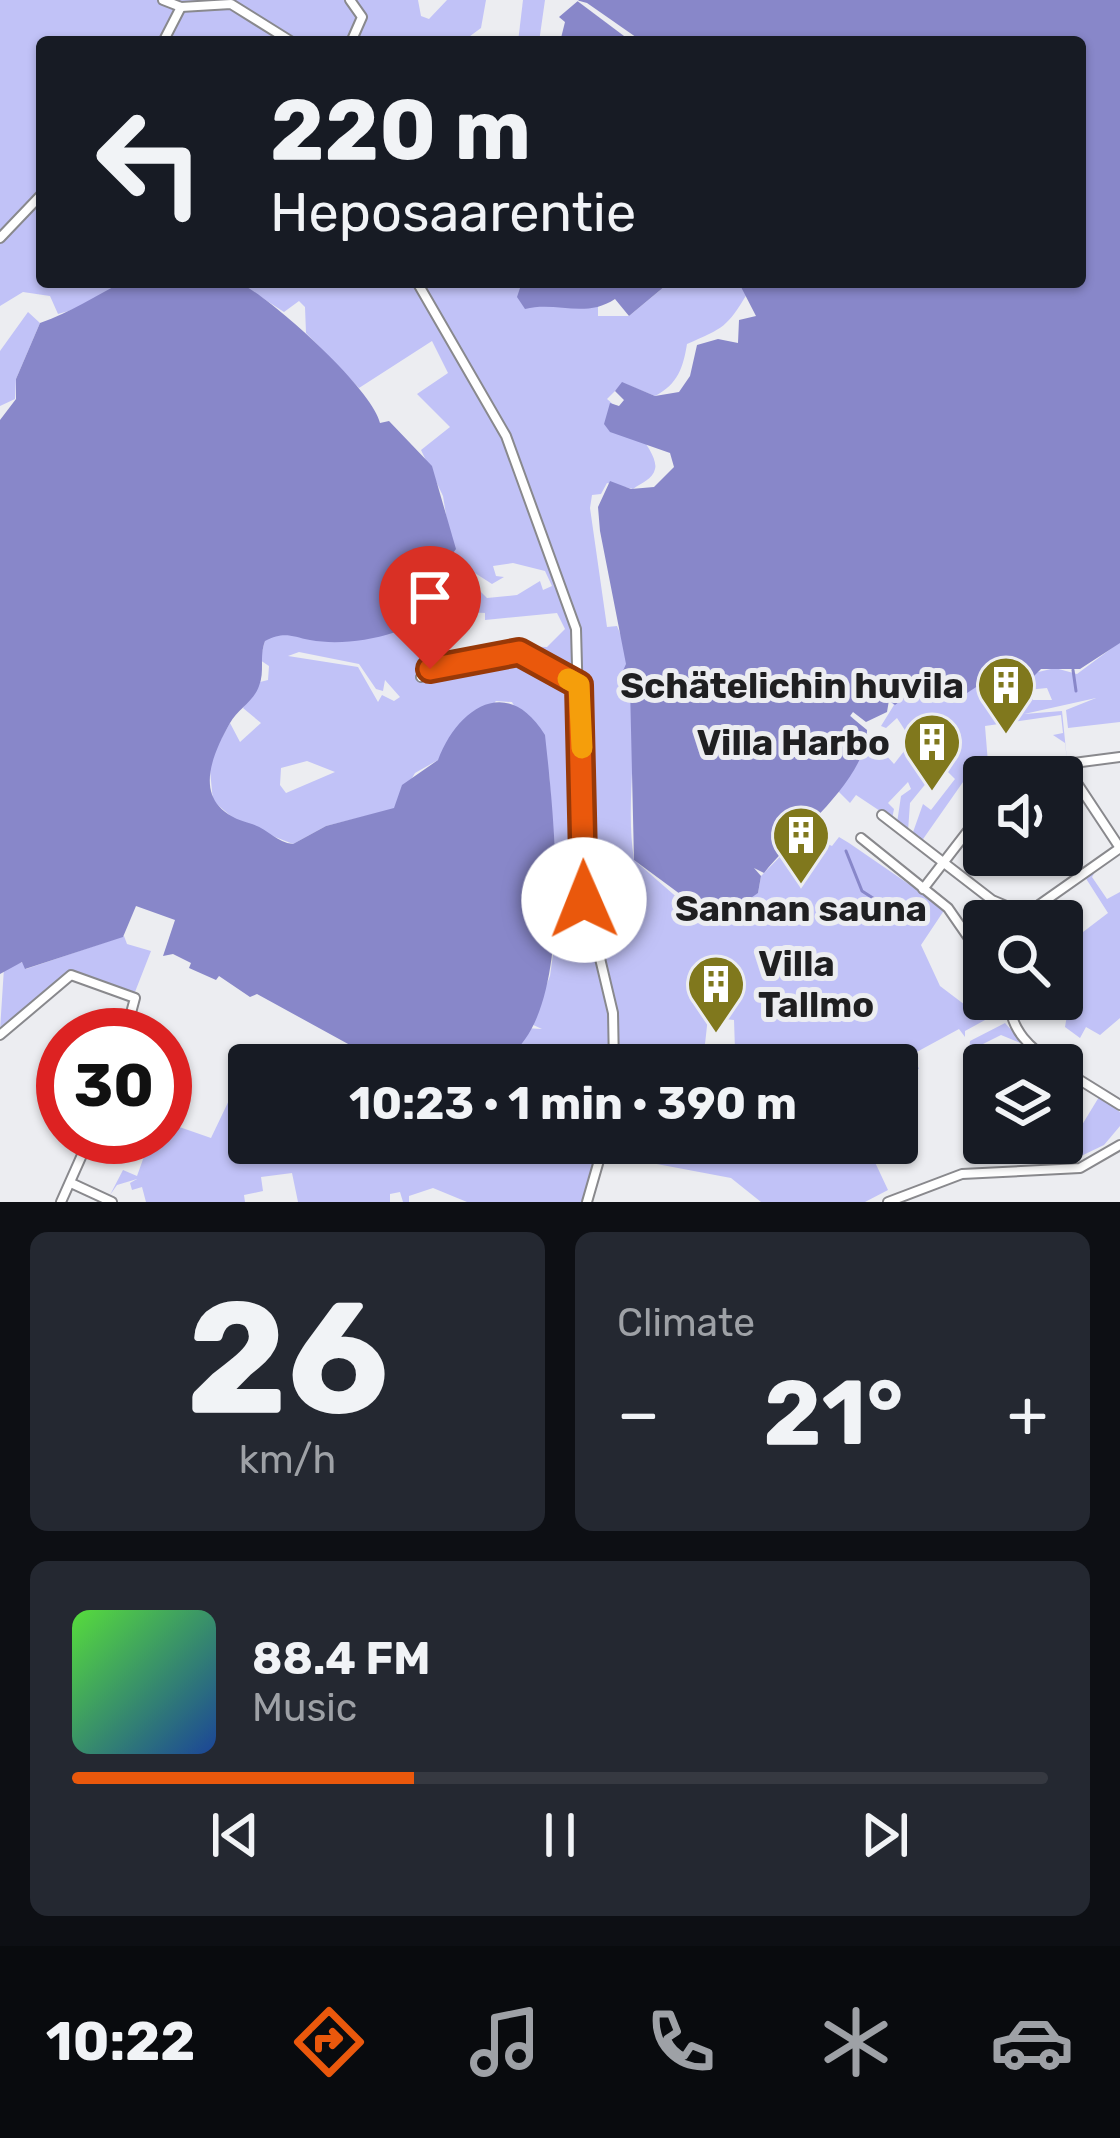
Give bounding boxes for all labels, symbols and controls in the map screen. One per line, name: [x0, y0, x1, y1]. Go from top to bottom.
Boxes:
text: 220 m: [270, 80, 531, 180]
icon: left: [72, 84, 228, 240]
text: Heposaarentie: [270, 181, 636, 245]
pin: [379, 546, 481, 669]
icon: arrive: [397, 564, 463, 630]
building icon: Schätelichin huvila: [975, 654, 1037, 736]
place label: Schätelichin huvila: [620, 664, 964, 707]
building icon: Villa Harbo: [901, 711, 963, 793]
place label: Villa Harbo: [697, 721, 890, 764]
map controls: [963, 756, 1083, 1164]
button: sound: [963, 756, 1083, 876]
building icon: Sannan sauna: [770, 804, 832, 886]
position arrow: [521, 837, 647, 963]
place label: Sannan sauna: [675, 887, 927, 930]
button: search: [963, 900, 1083, 1020]
place label: Villa Tallmo: [758, 942, 874, 1026]
building icon: Villa Tallmo: [685, 953, 747, 1035]
speed limit sign: 30: [36, 1008, 192, 1164]
button: layers: [963, 1044, 1083, 1164]
text: 10:23 · 1 min · 390 m: [349, 1077, 797, 1130]
text: 26: [186, 1266, 389, 1451]
text: Climate: [617, 1300, 755, 1346]
text: 21°: [763, 1360, 904, 1467]
text: −: [617, 1374, 660, 1453]
text: +: [1007, 1374, 1048, 1453]
text: km/h: [239, 1437, 336, 1483]
text: 88.4 FM: [252, 1632, 431, 1685]
text: Music: [252, 1685, 357, 1731]
icon: previous: [202, 1802, 268, 1868]
icon: pause: [527, 1802, 593, 1868]
icon: next: [852, 1802, 918, 1868]
icon: directions: [287, 2000, 371, 2084]
icon: music: [463, 2000, 547, 2084]
icon: phone: [639, 2000, 723, 2084]
icon: climate: [814, 2000, 898, 2084]
icon: car: [990, 2000, 1074, 2084]
text: 10:22: [46, 2010, 195, 2074]

